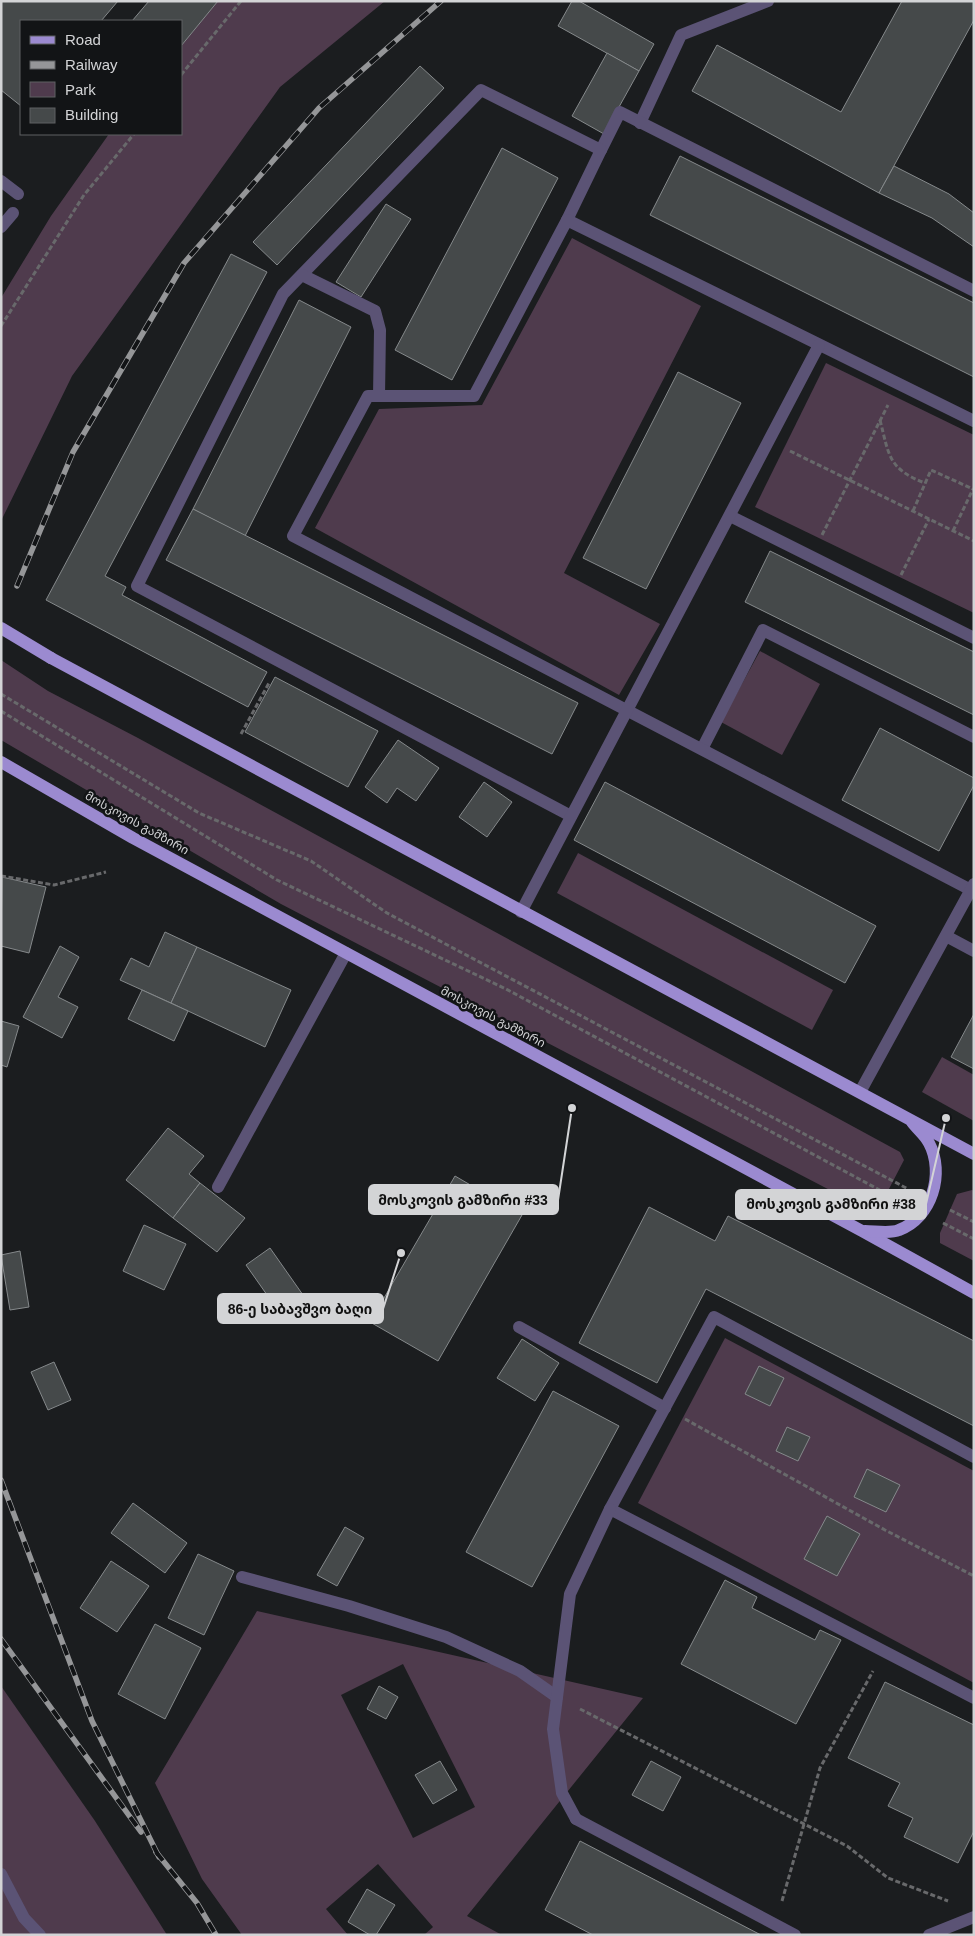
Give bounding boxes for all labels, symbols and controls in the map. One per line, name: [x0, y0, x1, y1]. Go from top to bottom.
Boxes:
legend: [20, 20, 182, 135]
text: Road: [65, 31, 101, 48]
text: Railway: [65, 56, 118, 73]
text: Park: [65, 81, 96, 98]
text: Building: [65, 106, 118, 123]
street label: მოსკოვის გამზირი: [83, 789, 191, 857]
street label: მოსკოვის გამზირი: [438, 983, 548, 1051]
callout: მოსკოვის გამზირი #33: [369, 1185, 558, 1214]
callout: მოსკოვის გამზირი #38: [736, 1190, 926, 1219]
text: მოსკოვის გამზირი #33: [378, 1192, 548, 1209]
text: მოსკოვის გამზირი #38: [746, 1196, 916, 1213]
callout: 86-ე საბავშვო ბაღი: [218, 1294, 383, 1323]
text: 86-ე საბავშვო ბაღი: [228, 1301, 372, 1318]

